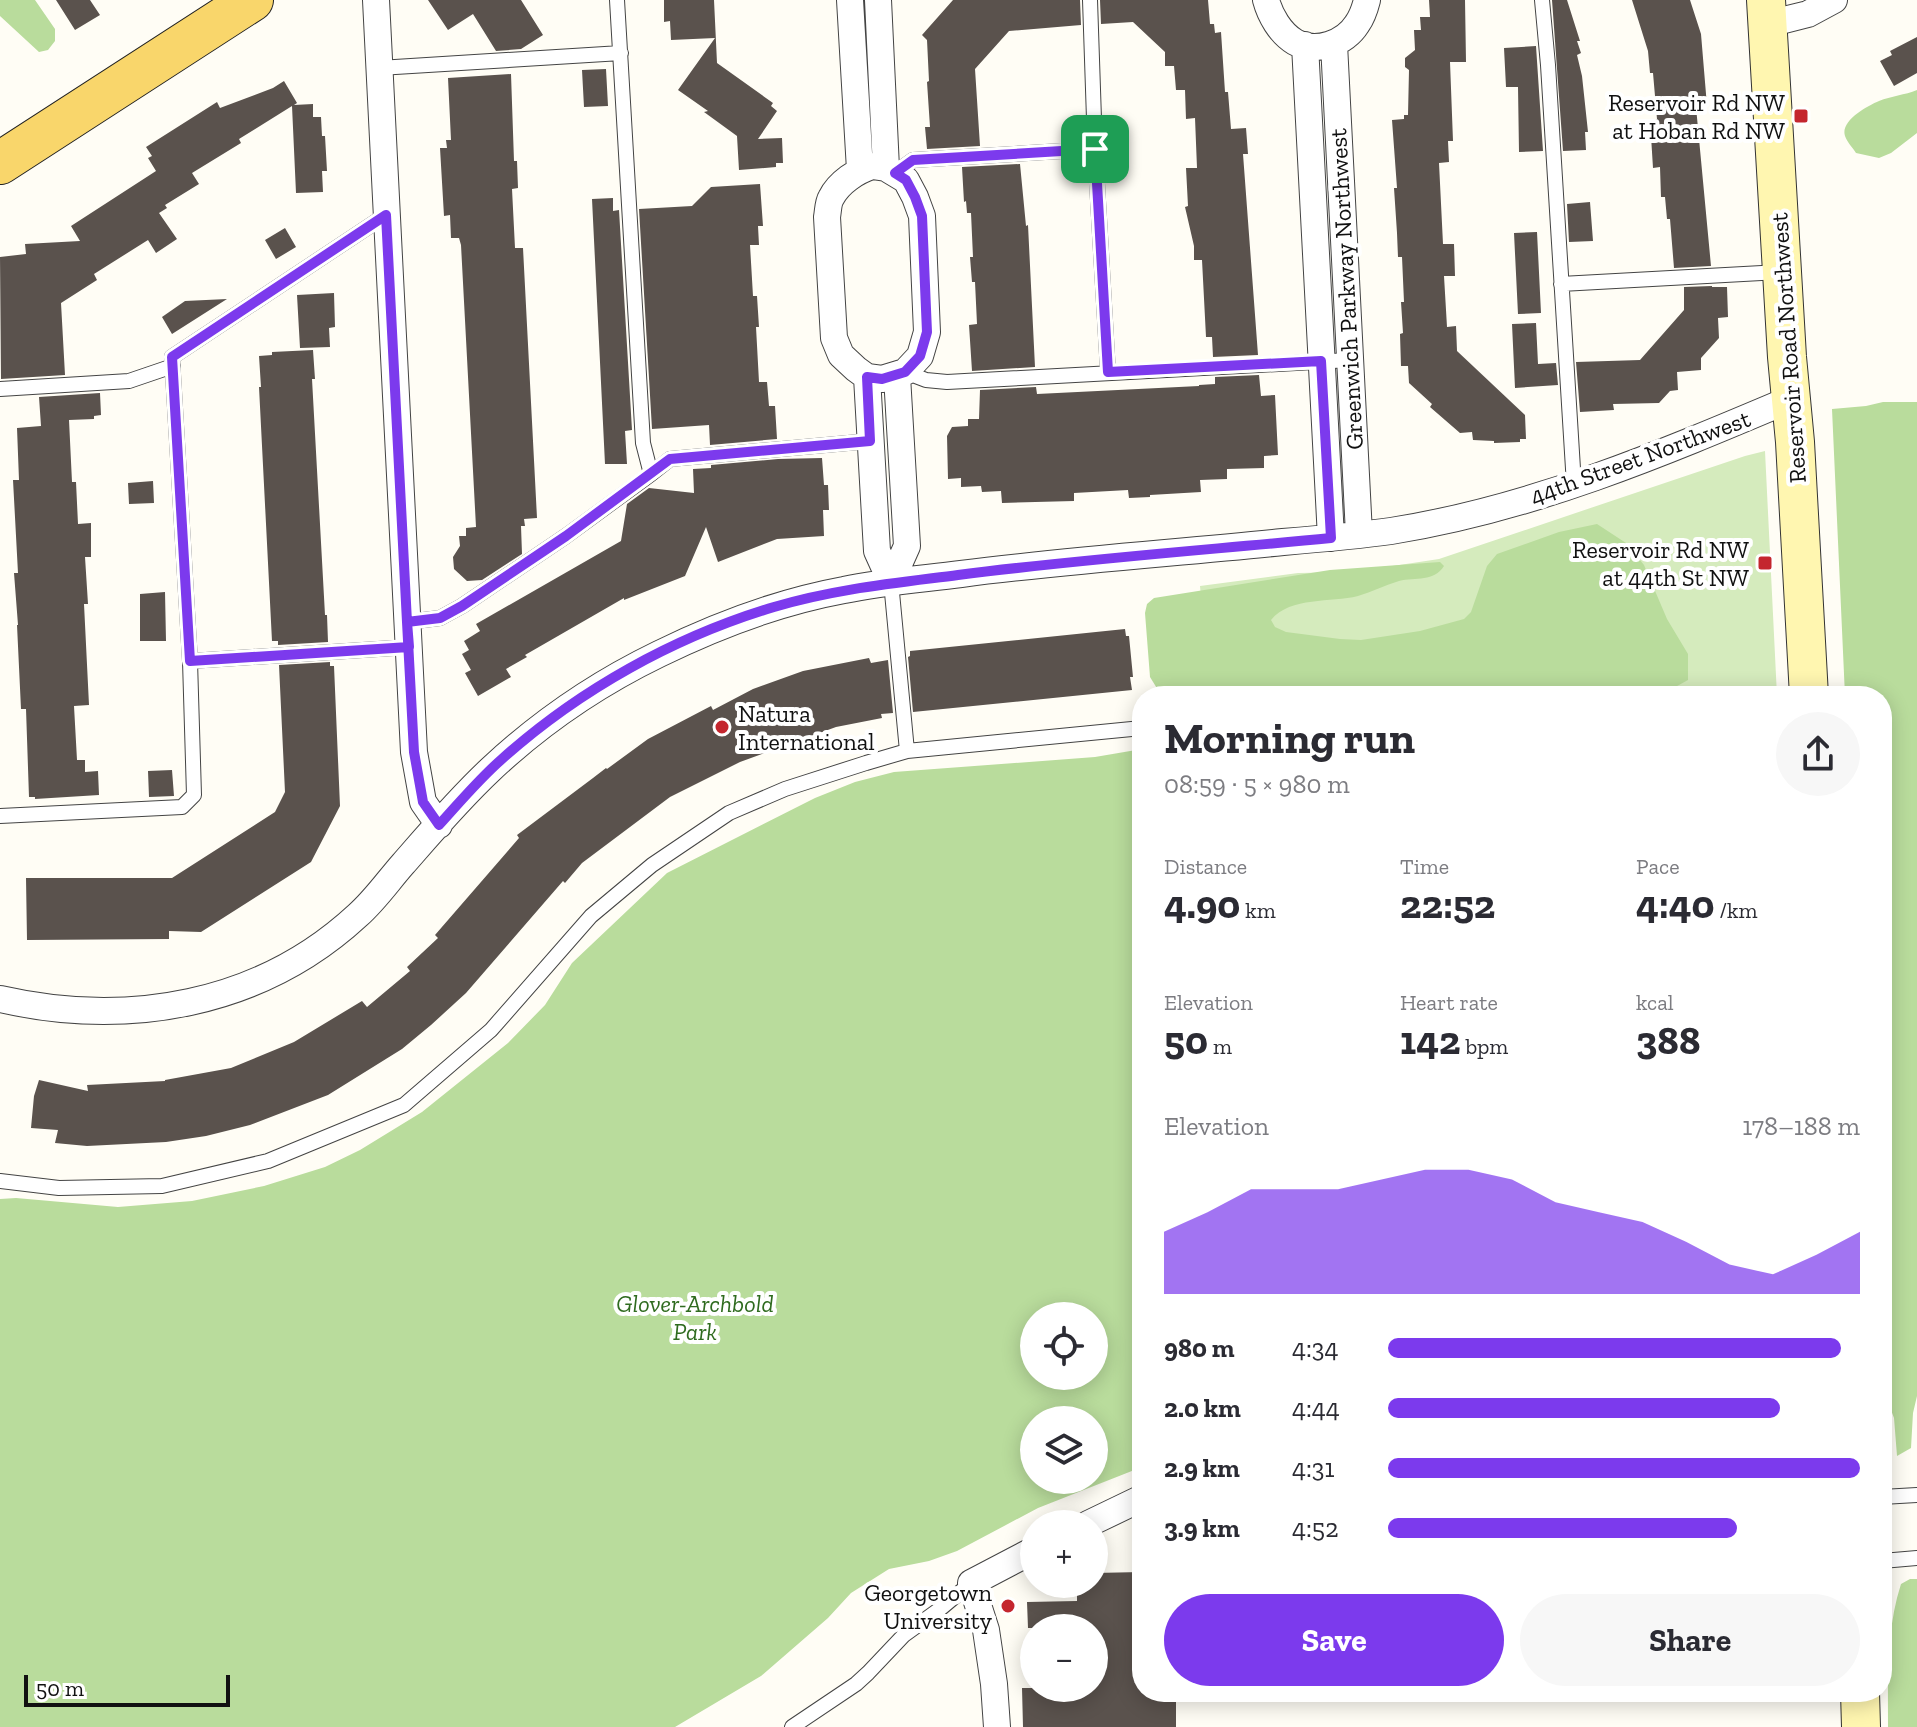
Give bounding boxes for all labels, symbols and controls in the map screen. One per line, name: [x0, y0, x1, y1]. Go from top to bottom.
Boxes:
place label: Reservoir Rd NW at Hoban Rd NW: [1608, 88, 1786, 145]
marker: Reservoir Rd NW at Hoban Rd NW: [1792, 107, 1810, 125]
pin: [1061, 115, 1129, 183]
icon: arrive: [1073, 127, 1117, 171]
street label: Greenwich Parkway Northwest: [1323, 127, 1369, 450]
street label: Reservoir Road Northwest: [1764, 212, 1812, 484]
street label: 44th Street Northwest: [1526, 404, 1754, 510]
place label: Reservoir Rd NW at 44th St NW: [1572, 535, 1750, 592]
marker: Reservoir Rd NW at 44th St NW: [1756, 554, 1774, 572]
place label: Natura International: [738, 699, 875, 756]
text: Morning run: [1164, 711, 1415, 764]
button: share: [1776, 712, 1860, 796]
marker: Natura International: [713, 718, 731, 736]
text: 08:59 · 5 × 980 m: [1164, 768, 1350, 800]
text: Distance: [1164, 853, 1247, 880]
text: Time: [1400, 853, 1449, 880]
text: Pace: [1636, 853, 1680, 880]
text: 4.90: [1164, 880, 1240, 928]
text: 22:52: [1400, 880, 1495, 928]
text: 4:40: [1636, 880, 1715, 928]
text: km: [1240, 897, 1276, 924]
text: /km: [1715, 897, 1757, 924]
text: Elevation: [1164, 989, 1253, 1016]
text: Heart rate: [1400, 989, 1498, 1016]
text: kcal: [1636, 989, 1674, 1016]
text: 50: [1164, 1016, 1208, 1064]
text: 142: [1400, 1016, 1460, 1064]
text: 388: [1636, 1016, 1700, 1064]
text: m: [1208, 1033, 1232, 1060]
text: bpm: [1460, 1033, 1508, 1060]
text: Elevation: [1164, 1110, 1269, 1142]
text: 178–188 m: [1742, 1110, 1860, 1142]
park label: Glover-Archbold Park: [616, 1289, 774, 1346]
map controls: [1020, 1302, 1108, 1702]
button: locate: [1020, 1302, 1108, 1390]
text: 980 m: [1164, 1332, 1235, 1364]
text: 4:34: [1292, 1332, 1339, 1364]
text: 2.0 km: [1164, 1392, 1241, 1424]
text: 4:44: [1292, 1392, 1340, 1424]
button: layers: [1020, 1406, 1108, 1494]
text: 2.9 km: [1164, 1452, 1240, 1484]
text: 4:31: [1292, 1452, 1335, 1484]
button: +: [1020, 1510, 1108, 1598]
text: 3.9 km: [1164, 1512, 1240, 1544]
text: 4:52: [1292, 1512, 1339, 1544]
place label: Georgetown University: [864, 1578, 993, 1635]
button: Save: [1164, 1594, 1504, 1686]
button: Share: [1520, 1594, 1860, 1686]
marker: Georgetown University: [999, 1597, 1017, 1615]
button: −: [1020, 1614, 1108, 1702]
scale bar: [24, 1671, 230, 1707]
text: 50 m: [36, 1675, 84, 1702]

